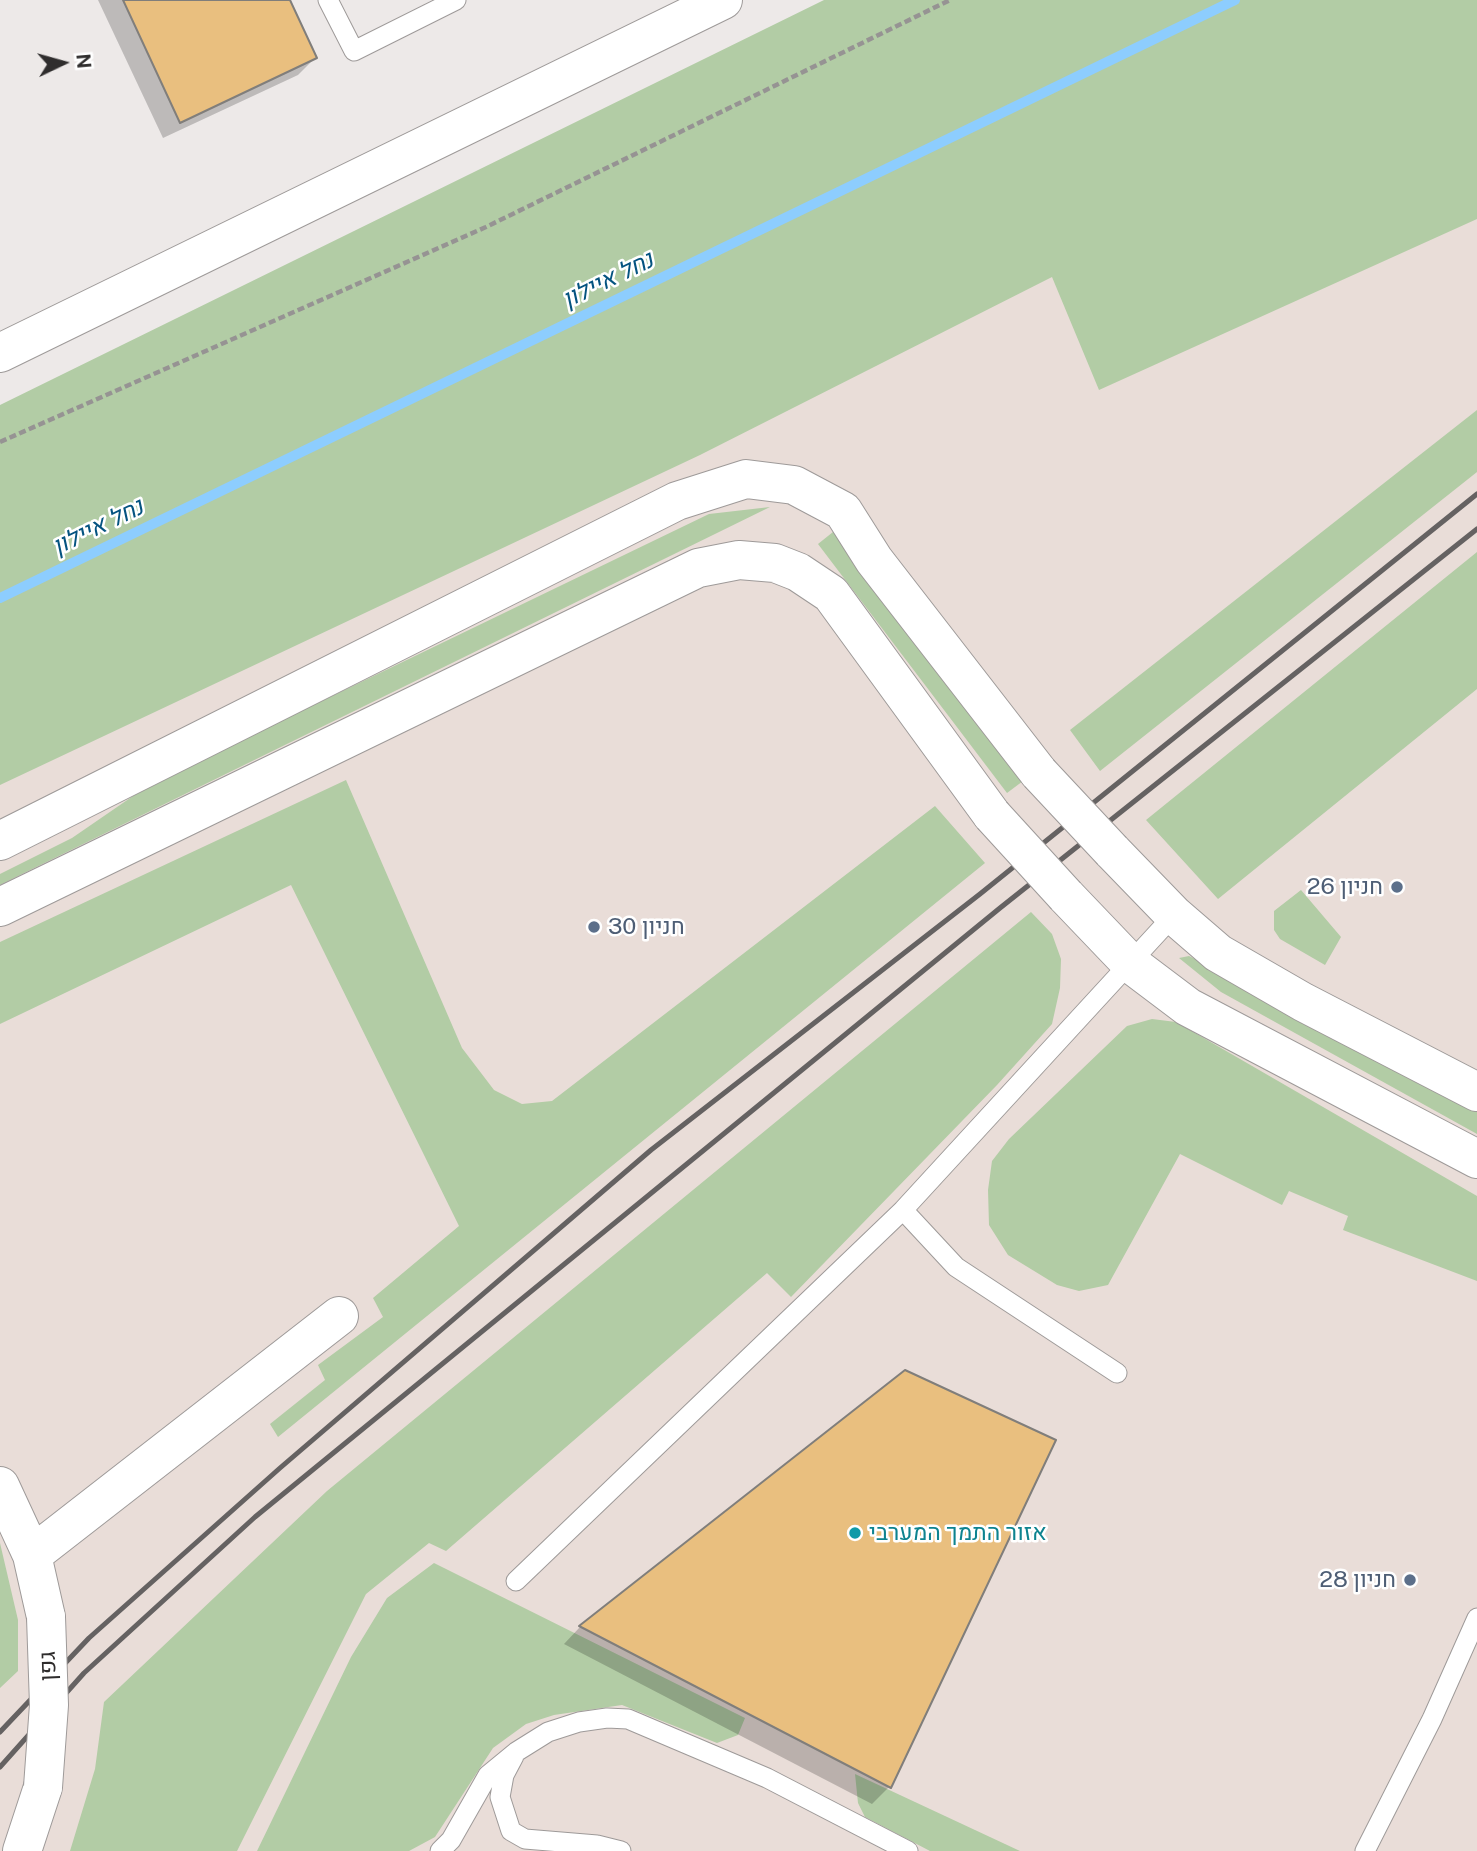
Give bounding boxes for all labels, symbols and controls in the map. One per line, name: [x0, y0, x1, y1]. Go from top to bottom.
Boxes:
north arrow: [28, 28, 98, 98]
text: N: [72, 53, 96, 70]
water label: נחל איילון: [558, 246, 658, 314]
water label: נחל איילון: [48, 493, 148, 561]
place label: חניון 26: [1307, 873, 1383, 901]
marker: חניון 26: [1389, 879, 1405, 895]
place label: חניון 30: [608, 913, 685, 941]
marker: חניון 30: [586, 919, 602, 935]
place label: אזור התמך המערבי: [869, 1519, 1047, 1547]
marker: אזור התמך המערבי: [847, 1525, 863, 1541]
place label: חניון 28: [1319, 1566, 1396, 1594]
marker: חניון 28: [1402, 1572, 1418, 1588]
street label: גפן: [34, 1651, 62, 1681]

